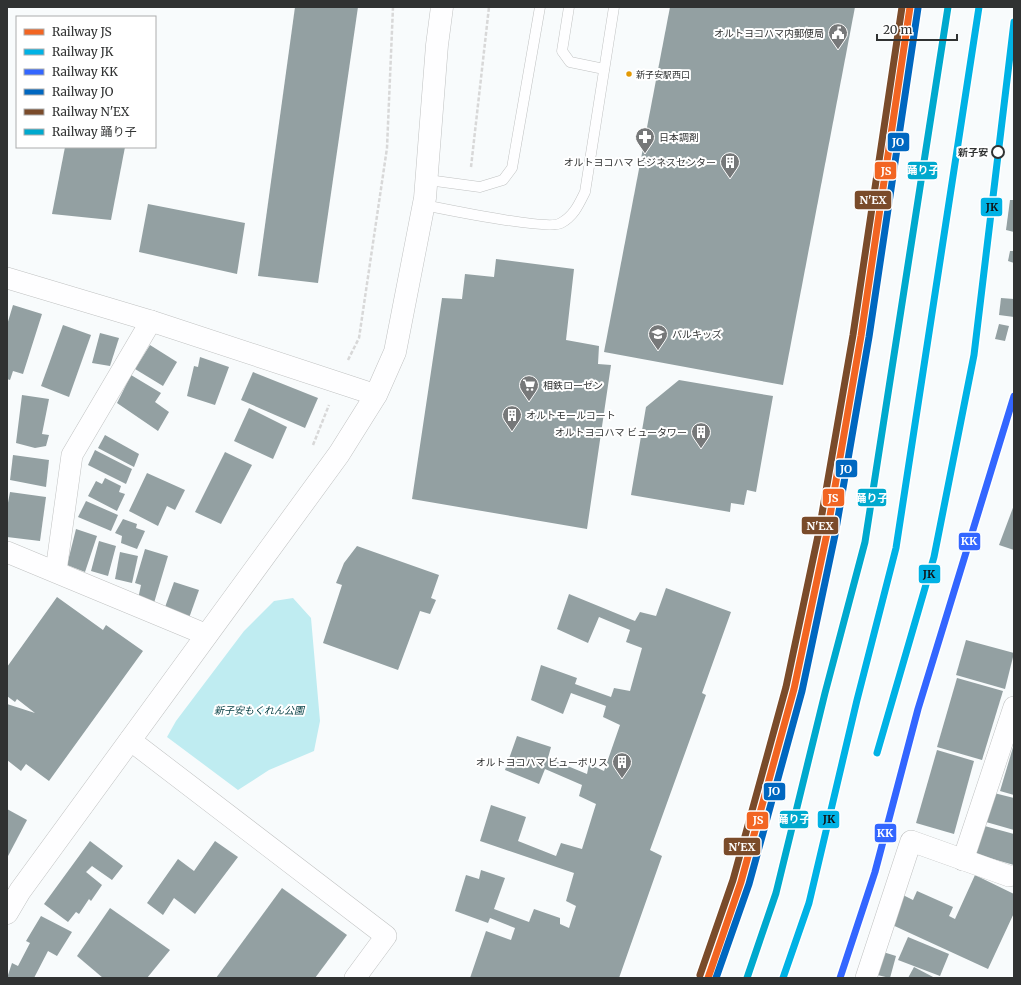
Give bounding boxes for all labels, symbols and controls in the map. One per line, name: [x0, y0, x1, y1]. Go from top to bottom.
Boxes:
legend: [16, 16, 156, 148]
scale bar: [877, 16, 957, 42]
public building icon: オルトヨコハマ内郵便局: [827, 22, 849, 50]
text: 20 m: [883, 22, 912, 37]
text: Railway JS: [52, 24, 112, 39]
place label: オルトヨコハマ内郵便局: [714, 27, 824, 40]
text: Railway JK: [52, 44, 114, 59]
text: Railway KK: [52, 64, 118, 79]
marker: 新子安駅西口: [624, 69, 634, 79]
place label: 新子安駅西口: [636, 69, 690, 80]
text: Railway JO: [52, 84, 114, 99]
text: Railway N'EX: [52, 104, 130, 119]
text: Railway 踊り子: [52, 124, 136, 139]
pharmacy icon: 日本調剤: [634, 126, 656, 154]
place label: 日本調剤: [659, 131, 699, 144]
line badge: JO: [887, 132, 910, 152]
text: JO: [891, 135, 904, 149]
marker: 新子安: [991, 145, 1005, 159]
place label: 新子安: [958, 146, 988, 159]
building icon: オルトヨコハマ ビジネスセンター: [719, 151, 741, 179]
place label: オルトヨコハマ ビジネスセンター: [564, 156, 716, 169]
line badge: JS: [874, 161, 897, 180]
line badge: 踊り子: [907, 161, 938, 180]
text: 踊り子: [907, 163, 940, 177]
text: JS: [880, 164, 892, 178]
line badge: N'EX: [854, 190, 892, 210]
text: N'EX: [859, 193, 887, 207]
line badge: JK: [980, 197, 1003, 217]
text: JK: [985, 200, 999, 214]
school or university icon: パルキッズ: [647, 323, 669, 351]
place label: パルキッズ: [672, 328, 722, 341]
supermarket icon: 相鉄ローゼン: [518, 374, 540, 402]
place label: 相鉄ローゼン: [543, 379, 603, 392]
building icon: オルトモールコート: [501, 404, 523, 432]
place label: オルトモールコート: [526, 409, 616, 422]
building icon: オルトヨコハマ ビュータワー: [690, 421, 712, 449]
place label: オルトヨコハマ ビュータワー: [555, 426, 687, 439]
line badge: JO: [835, 459, 858, 478]
text: JO: [839, 462, 852, 476]
line badge: JS: [822, 488, 845, 507]
line badge: 踊り子: [857, 488, 887, 507]
text: JS: [827, 491, 839, 505]
text: 踊り子: [856, 491, 889, 505]
line badge: N'EX: [801, 516, 839, 535]
text: N'EX: [806, 519, 834, 533]
line badge: KK: [958, 532, 981, 551]
text: KK: [961, 534, 978, 548]
line badge: JK: [918, 564, 941, 584]
text: JK: [922, 567, 936, 581]
park label: 新子安もくれん公園: [214, 704, 306, 717]
building icon: オルトヨコハマ ビューポリス: [611, 751, 633, 779]
place label: オルトヨコハマ ビューポリス: [476, 756, 608, 769]
line badge: JO: [763, 782, 786, 801]
text: JO: [767, 784, 780, 798]
line badge: 踊り子: [779, 810, 809, 829]
line badge: JK: [817, 810, 840, 829]
line badge: JS: [746, 811, 769, 830]
text: 踊り子: [778, 812, 811, 826]
text: JK: [822, 812, 836, 826]
text: JS: [752, 813, 764, 827]
line badge: KK: [874, 823, 897, 843]
text: KK: [877, 826, 894, 840]
line badge: N'EX: [723, 837, 761, 856]
text: N'EX: [728, 840, 756, 854]

